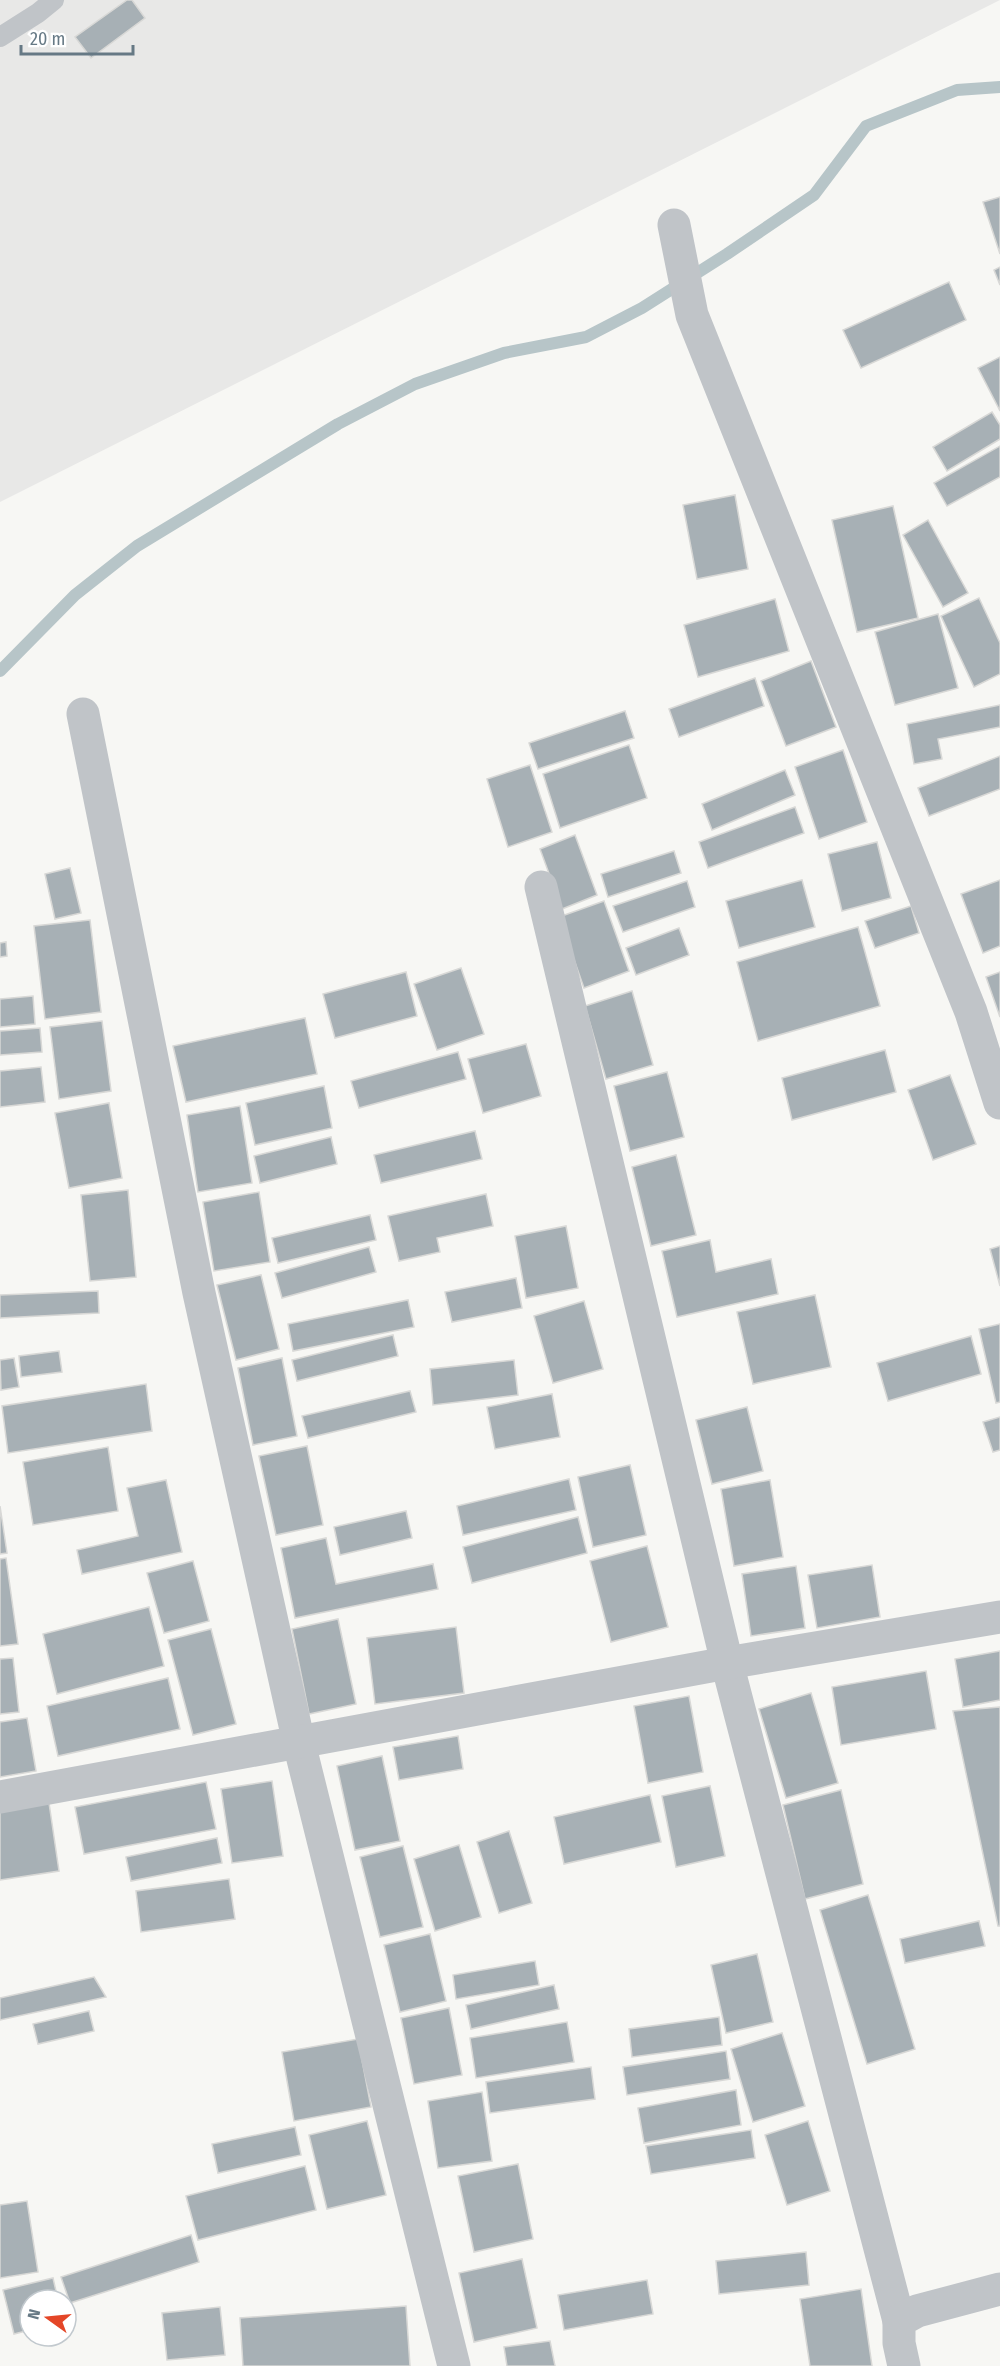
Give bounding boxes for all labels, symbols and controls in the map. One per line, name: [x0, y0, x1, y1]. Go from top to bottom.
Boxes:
scale bar: [21, 18, 134, 56]
text: 20 m: [30, 28, 65, 50]
north arrow: [18, 2288, 78, 2348]
text: N: [24, 2307, 44, 2321]

